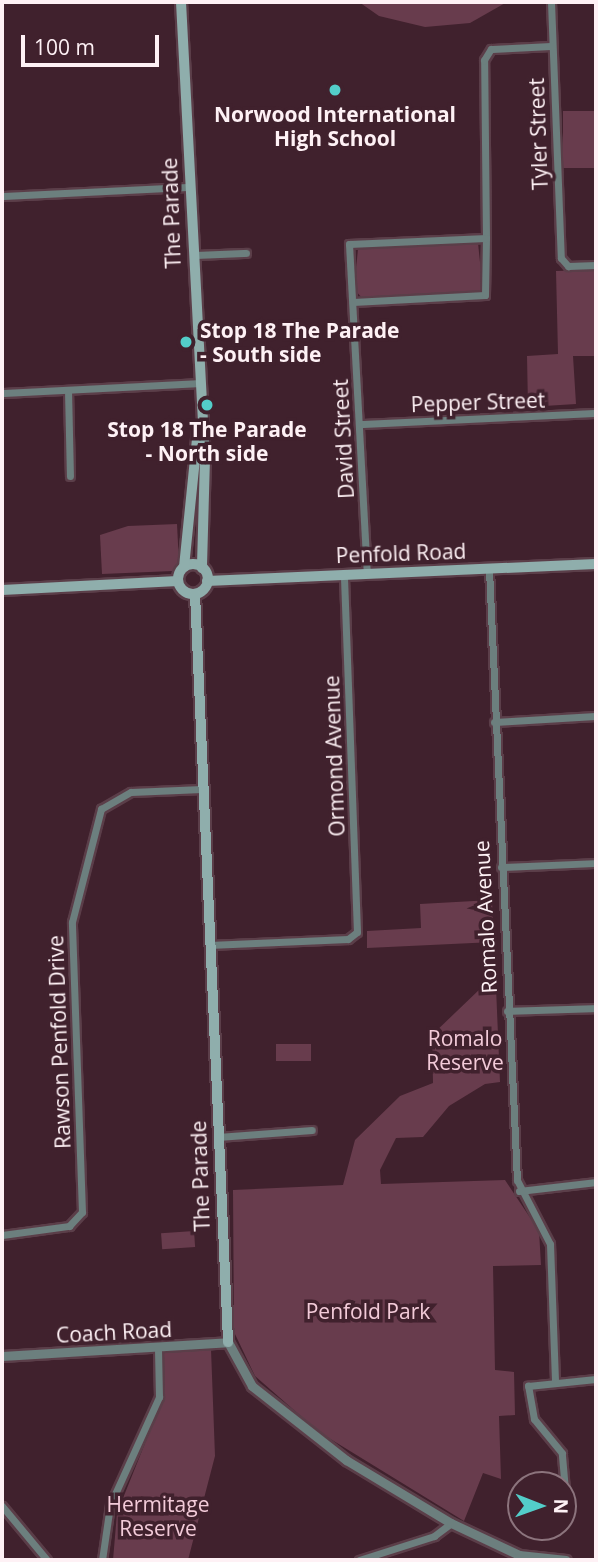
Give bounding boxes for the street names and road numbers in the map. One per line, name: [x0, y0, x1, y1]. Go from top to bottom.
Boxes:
street label: Tyler Street: [523, 78, 553, 190]
street label: The Parade: [156, 157, 186, 269]
street label: David Street: [327, 379, 359, 499]
street label: Pepper Street: [410, 387, 546, 417]
street label: Penfold Road: [335, 538, 467, 568]
street label: Ormond Avenue: [319, 675, 349, 837]
street label: Romalo Avenue: [468, 840, 502, 994]
street label: Rawson Penfold Drive: [43, 935, 75, 1149]
street label: The Parade: [185, 1120, 215, 1232]
street label: Coach Road: [55, 1316, 173, 1348]

